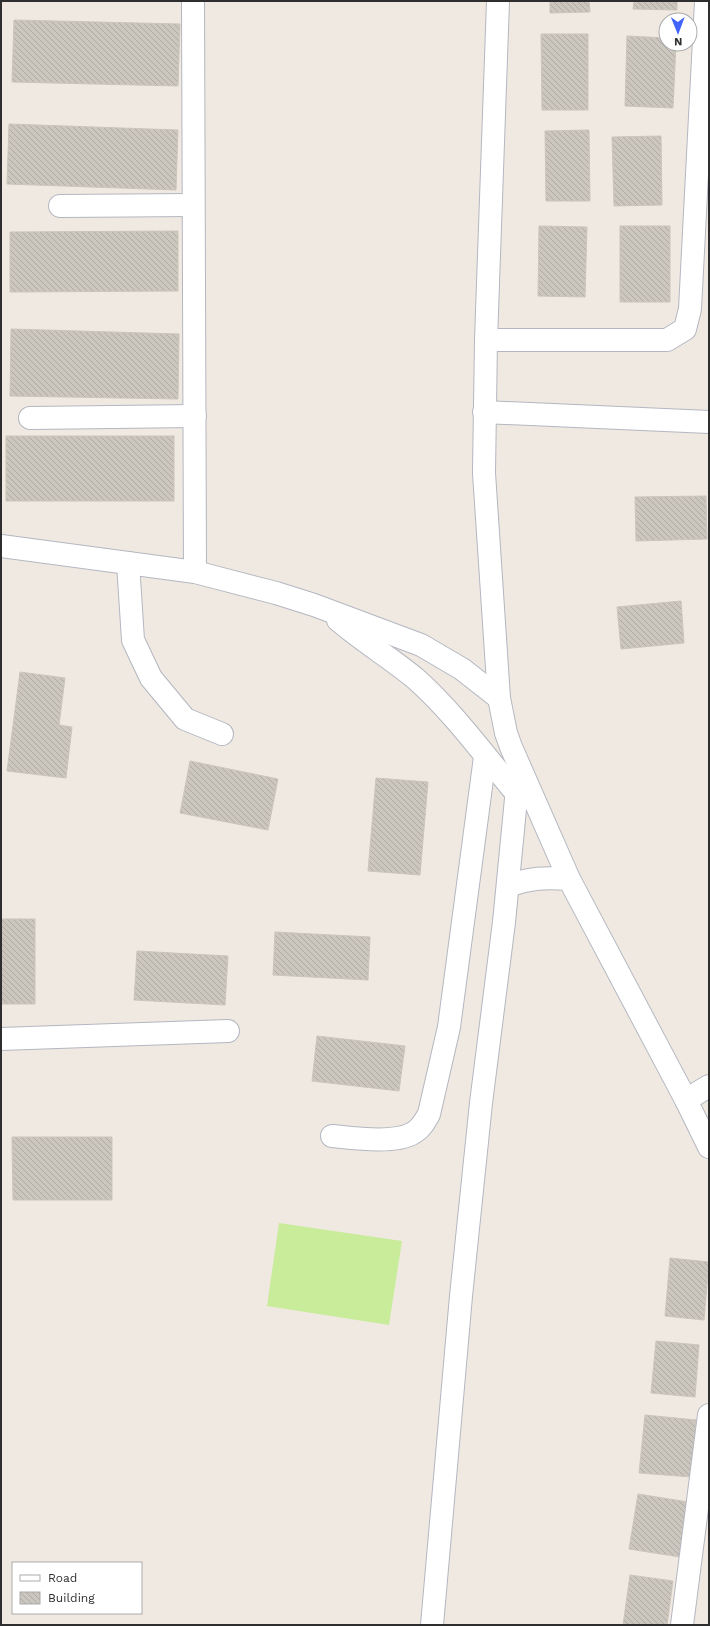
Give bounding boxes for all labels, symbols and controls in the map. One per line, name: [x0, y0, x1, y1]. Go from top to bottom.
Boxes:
north arrow: [658, 12, 698, 52]
text: N: [674, 35, 682, 48]
legend: [12, 1562, 142, 1614]
text: Road: [48, 1571, 77, 1585]
text: Building: [48, 1591, 95, 1605]

